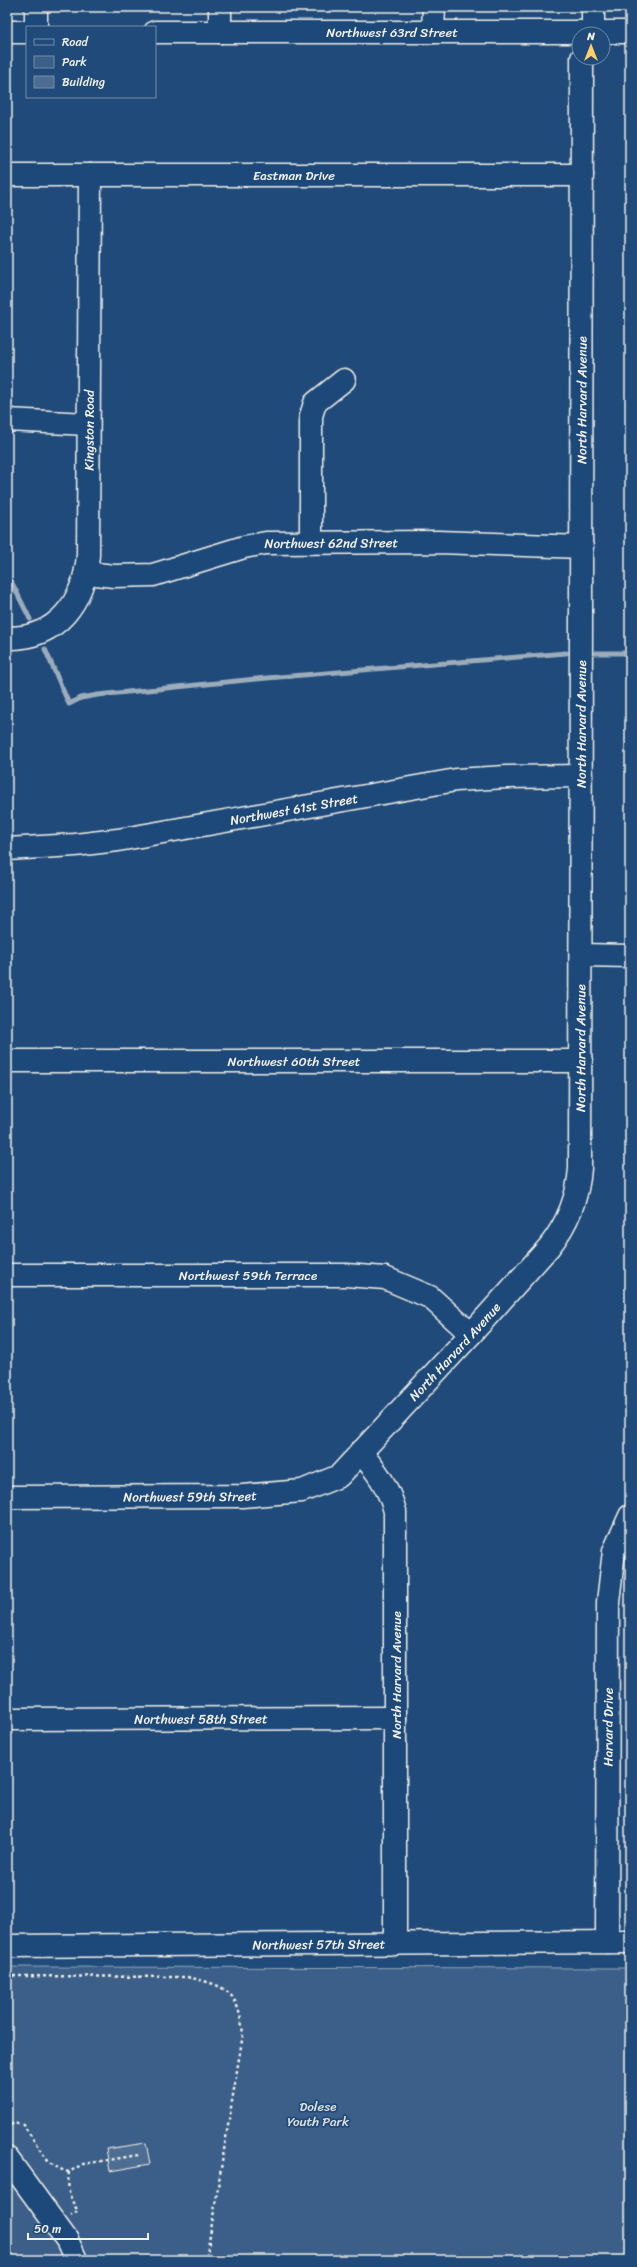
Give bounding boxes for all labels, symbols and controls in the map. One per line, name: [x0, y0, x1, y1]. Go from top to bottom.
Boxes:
street label: Northwest 63rd Street: [326, 21, 458, 44]
legend: [26, 26, 156, 98]
north arrow: [571, 26, 611, 66]
text: N: [586, 27, 595, 46]
text: Road: [62, 31, 89, 53]
text: Park: [62, 51, 87, 73]
text: Building: [62, 71, 105, 93]
street label: Eastman Drive: [253, 164, 335, 187]
street label: North Harvard Avenue: [570, 336, 593, 464]
street label: Kingston Road: [77, 389, 100, 471]
street label: Northwest 62nd Street: [264, 531, 399, 555]
street label: North Harvard Avenue: [569, 660, 592, 788]
street label: Northwest 61st Street: [228, 786, 360, 831]
street label: North Harvard Avenue: [569, 984, 592, 1112]
street label: Northwest 60th Street: [227, 1050, 361, 1073]
street label: Northwest 59th Terrace: [179, 1264, 317, 1287]
street label: North Harvard Avenue: [403, 1297, 506, 1406]
street label: Northwest 59th Street: [123, 1483, 258, 1508]
street label: North Harvard Avenue: [385, 1611, 408, 1739]
street label: Harvard Drive: [596, 1687, 619, 1766]
street label: Northwest 58th Street: [134, 1707, 268, 1730]
street label: Northwest 57th Street: [252, 1932, 386, 1956]
park label: Dolese Youth Park: [287, 2095, 349, 2133]
scale bar: [28, 2215, 148, 2241]
text: 50 m: [34, 2218, 61, 2240]

